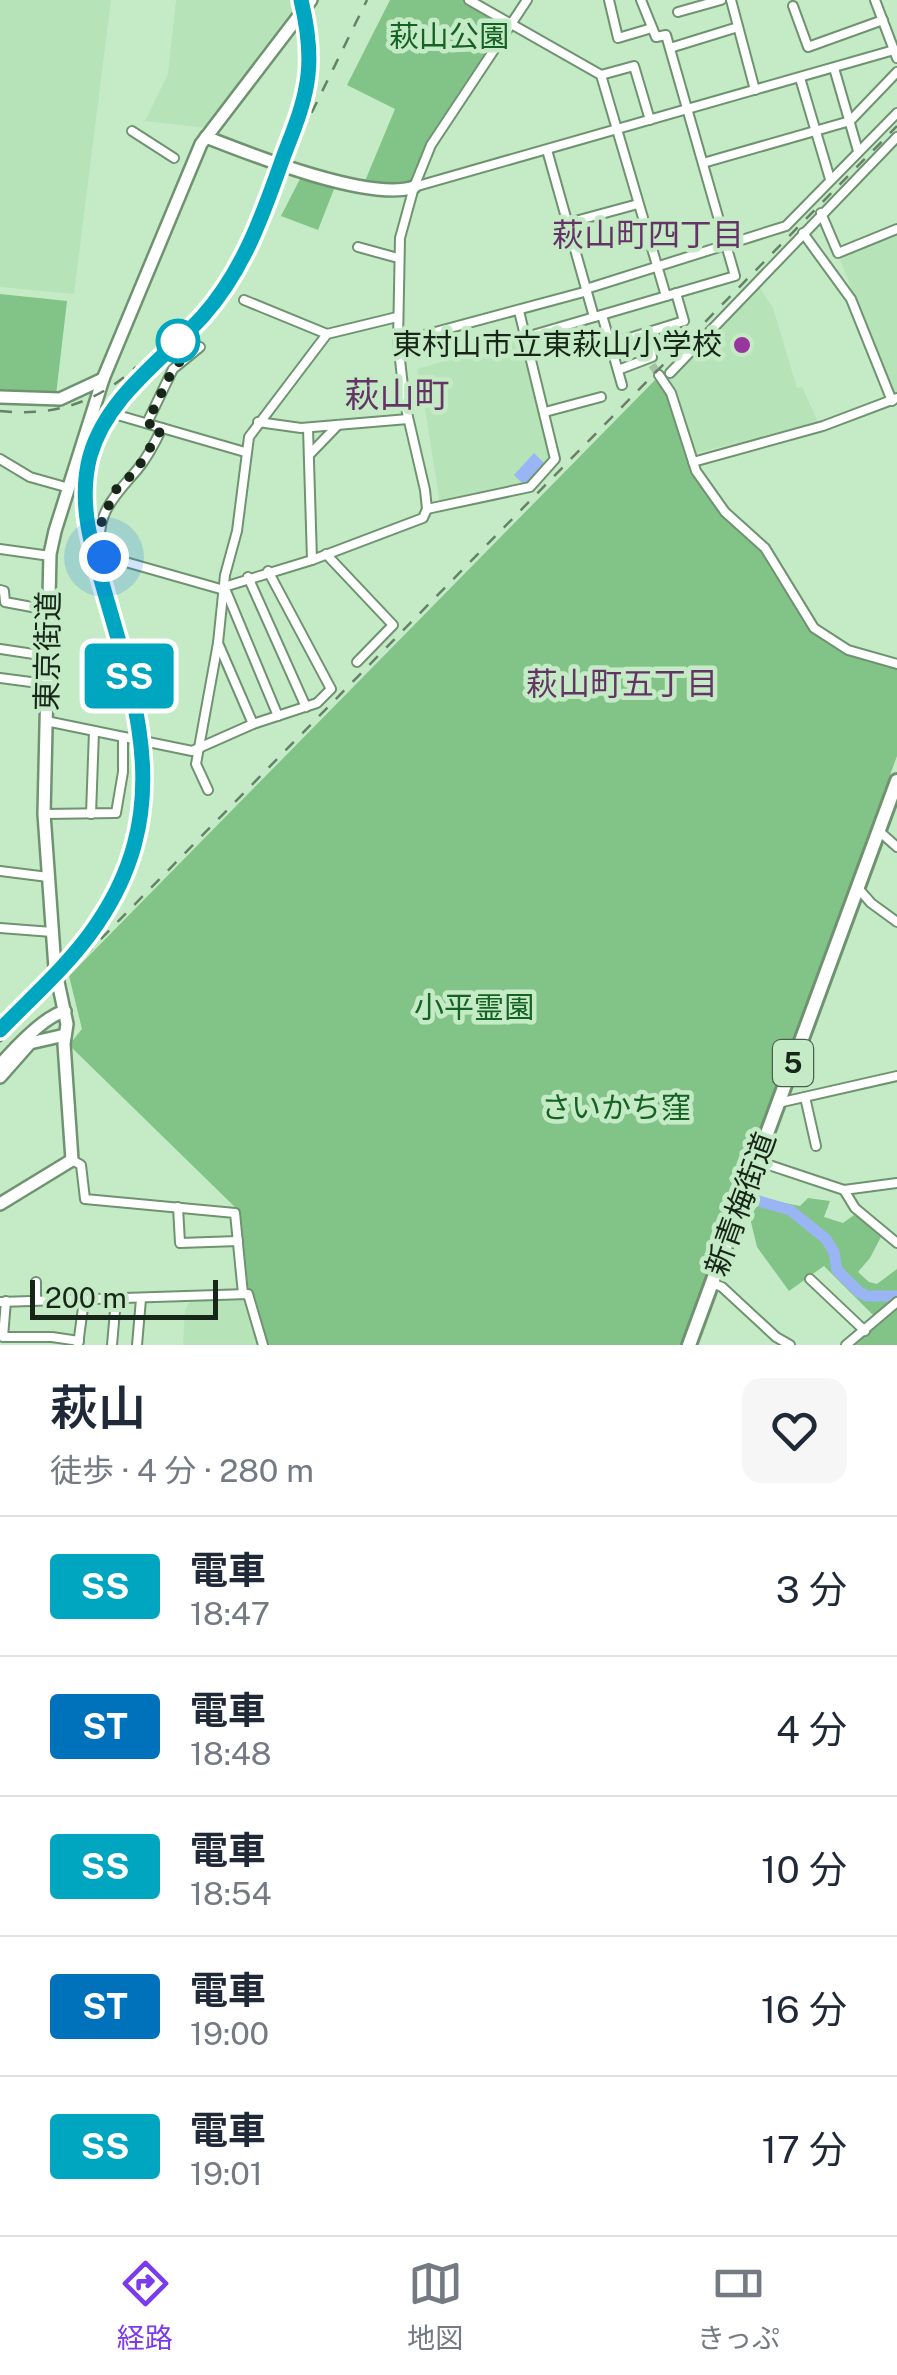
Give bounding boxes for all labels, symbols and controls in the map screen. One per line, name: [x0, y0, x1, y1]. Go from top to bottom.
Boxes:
park label: 萩山公園: [389, 18, 509, 54]
district label: 萩山町四丁目: [552, 216, 744, 253]
unlabelled marker: [157, 320, 199, 362]
place label: 東村山市立東萩山小学校: [392, 326, 722, 362]
marker: 東村山市立東萩山小学校: [731, 334, 753, 356]
district label: 萩山町: [344, 374, 450, 415]
your location: [79, 532, 129, 582]
street label: 東京街道: [28, 591, 66, 711]
line badge: SS: [84, 644, 174, 708]
text: SS: [105, 656, 153, 697]
district label: 萩山町五丁目: [526, 665, 718, 702]
park label: 小平霊園: [414, 989, 534, 1025]
road number: 5: [773, 1040, 813, 1086]
park label: さいかち窪: [541, 1089, 691, 1125]
street label: 新青梅街道: [697, 1127, 783, 1280]
scale bar: [30, 1275, 218, 1320]
text: 200 m: [45, 1281, 127, 1314]
button: heart: [742, 1378, 847, 1483]
text: 萩山: [50, 1379, 146, 1436]
text: 徒歩 · 4 分 · 280 m: [50, 1452, 314, 1489]
text: 電車: [190, 1548, 266, 1593]
text: SS: [81, 1566, 129, 1607]
text: 3 分: [776, 1567, 847, 1612]
text: 18:47: [190, 1595, 270, 1632]
text: 電車: [190, 1688, 266, 1733]
text: ST: [82, 1706, 128, 1747]
text: 4 分: [776, 1707, 847, 1752]
text: 18:48: [190, 1735, 272, 1772]
text: 電車: [190, 1828, 266, 1873]
text: SS: [81, 1846, 129, 1887]
text: 10 分: [761, 1847, 847, 1892]
text: 18:54: [190, 1875, 272, 1912]
text: 電車: [190, 1968, 266, 2013]
text: ST: [82, 1986, 128, 2027]
text: 16 分: [761, 1987, 847, 2032]
text: 19:00: [190, 2015, 269, 2052]
text: 電車: [190, 2108, 266, 2153]
text: SS: [81, 2126, 129, 2167]
text: 17 分: [761, 2127, 847, 2172]
text: 19:01: [190, 2155, 263, 2192]
tab: 経路: [117, 2256, 173, 2356]
tab: 地図: [407, 2256, 463, 2356]
tab: きっぷ: [697, 2256, 780, 2356]

